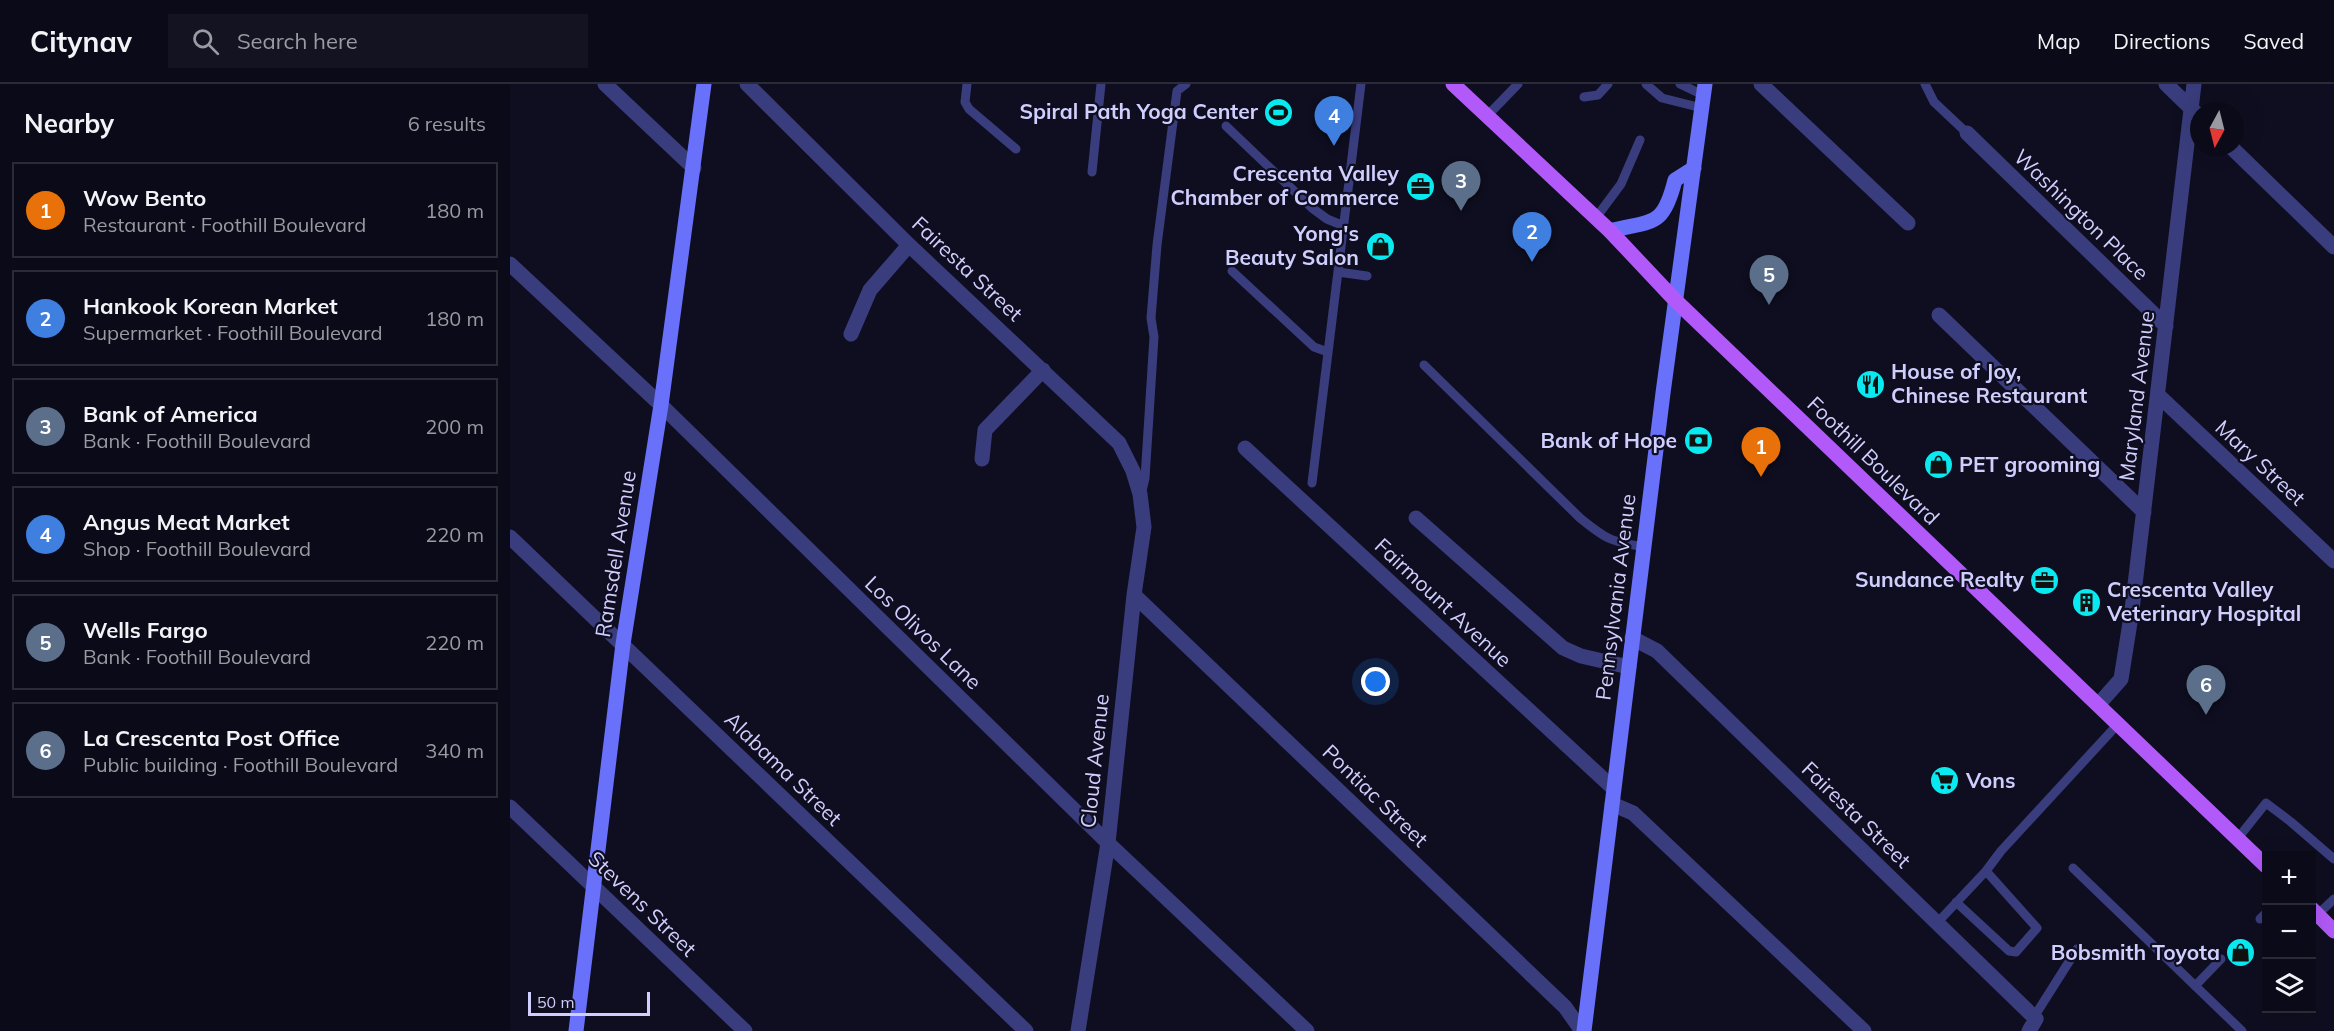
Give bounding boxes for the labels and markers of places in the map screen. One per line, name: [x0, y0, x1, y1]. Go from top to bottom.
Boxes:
sports icon: Spiral Path Yoga Center: [1263, 96, 1295, 128]
pin: 4: [1314, 97, 1354, 146]
place label: Spiral Path Yoga Center: [1019, 98, 1259, 124]
place label: Crescenta Valley Chamber of Commerce: [1170, 160, 1400, 210]
pin: 3: [1442, 162, 1480, 211]
office icon: Crescenta Valley Chamber of Commerce: [1404, 170, 1436, 202]
pin: 2: [1512, 212, 1552, 262]
place label: Yong's Beauty Salon: [1225, 220, 1359, 270]
shop icon: Yong's Beauty Salon: [1364, 230, 1396, 262]
pin: 5: [1750, 256, 1788, 305]
place label: House of Joy, Chinese Restaurant: [1891, 358, 2087, 408]
restaurant icon: House of Joy, Chinese Restaurant: [1854, 368, 1886, 400]
bank icon: Bank of Hope: [1682, 425, 1714, 457]
place label: Bank of Hope: [1540, 427, 1677, 453]
pin: 1: [1742, 428, 1780, 477]
shop icon: PET grooming: [1922, 449, 1954, 481]
place label: PET grooming: [1959, 451, 2100, 477]
office icon: Sundance Realty: [2029, 564, 2061, 596]
place label: Sundance Realty: [1855, 566, 2025, 592]
place label: Crescenta Valley Veterinary Hospital: [2106, 576, 2301, 626]
building icon: Crescenta Valley Veterinary Hospital: [2070, 586, 2102, 618]
pin: 6: [2186, 666, 2226, 715]
supermarket icon: Vons: [1929, 765, 1961, 797]
place label: Vons: [1965, 767, 2015, 793]
shop icon: Bobsmith Toyota: [2225, 937, 2257, 969]
place label: Bobsmith Toyota: [2051, 939, 2220, 965]

